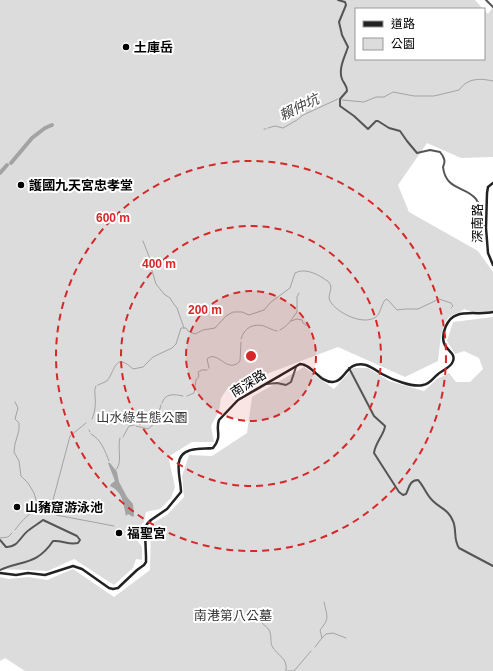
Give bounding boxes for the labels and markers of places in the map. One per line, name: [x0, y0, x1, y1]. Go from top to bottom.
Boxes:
place label: 土庫岳: [134, 40, 173, 55]
marker: 土庫岳: [121, 42, 131, 52]
place label: 護國九天宮忠孝堂: [29, 178, 133, 193]
marker: 護國九天宮忠孝堂: [16, 180, 26, 190]
centre of rings: [244, 349, 258, 363]
place label: 山豬窟游泳池: [25, 500, 103, 515]
marker: 山豬窟游泳池: [12, 502, 22, 512]
place label: 福聖宮: [127, 526, 166, 541]
marker: 福聖宮: [114, 528, 124, 538]

